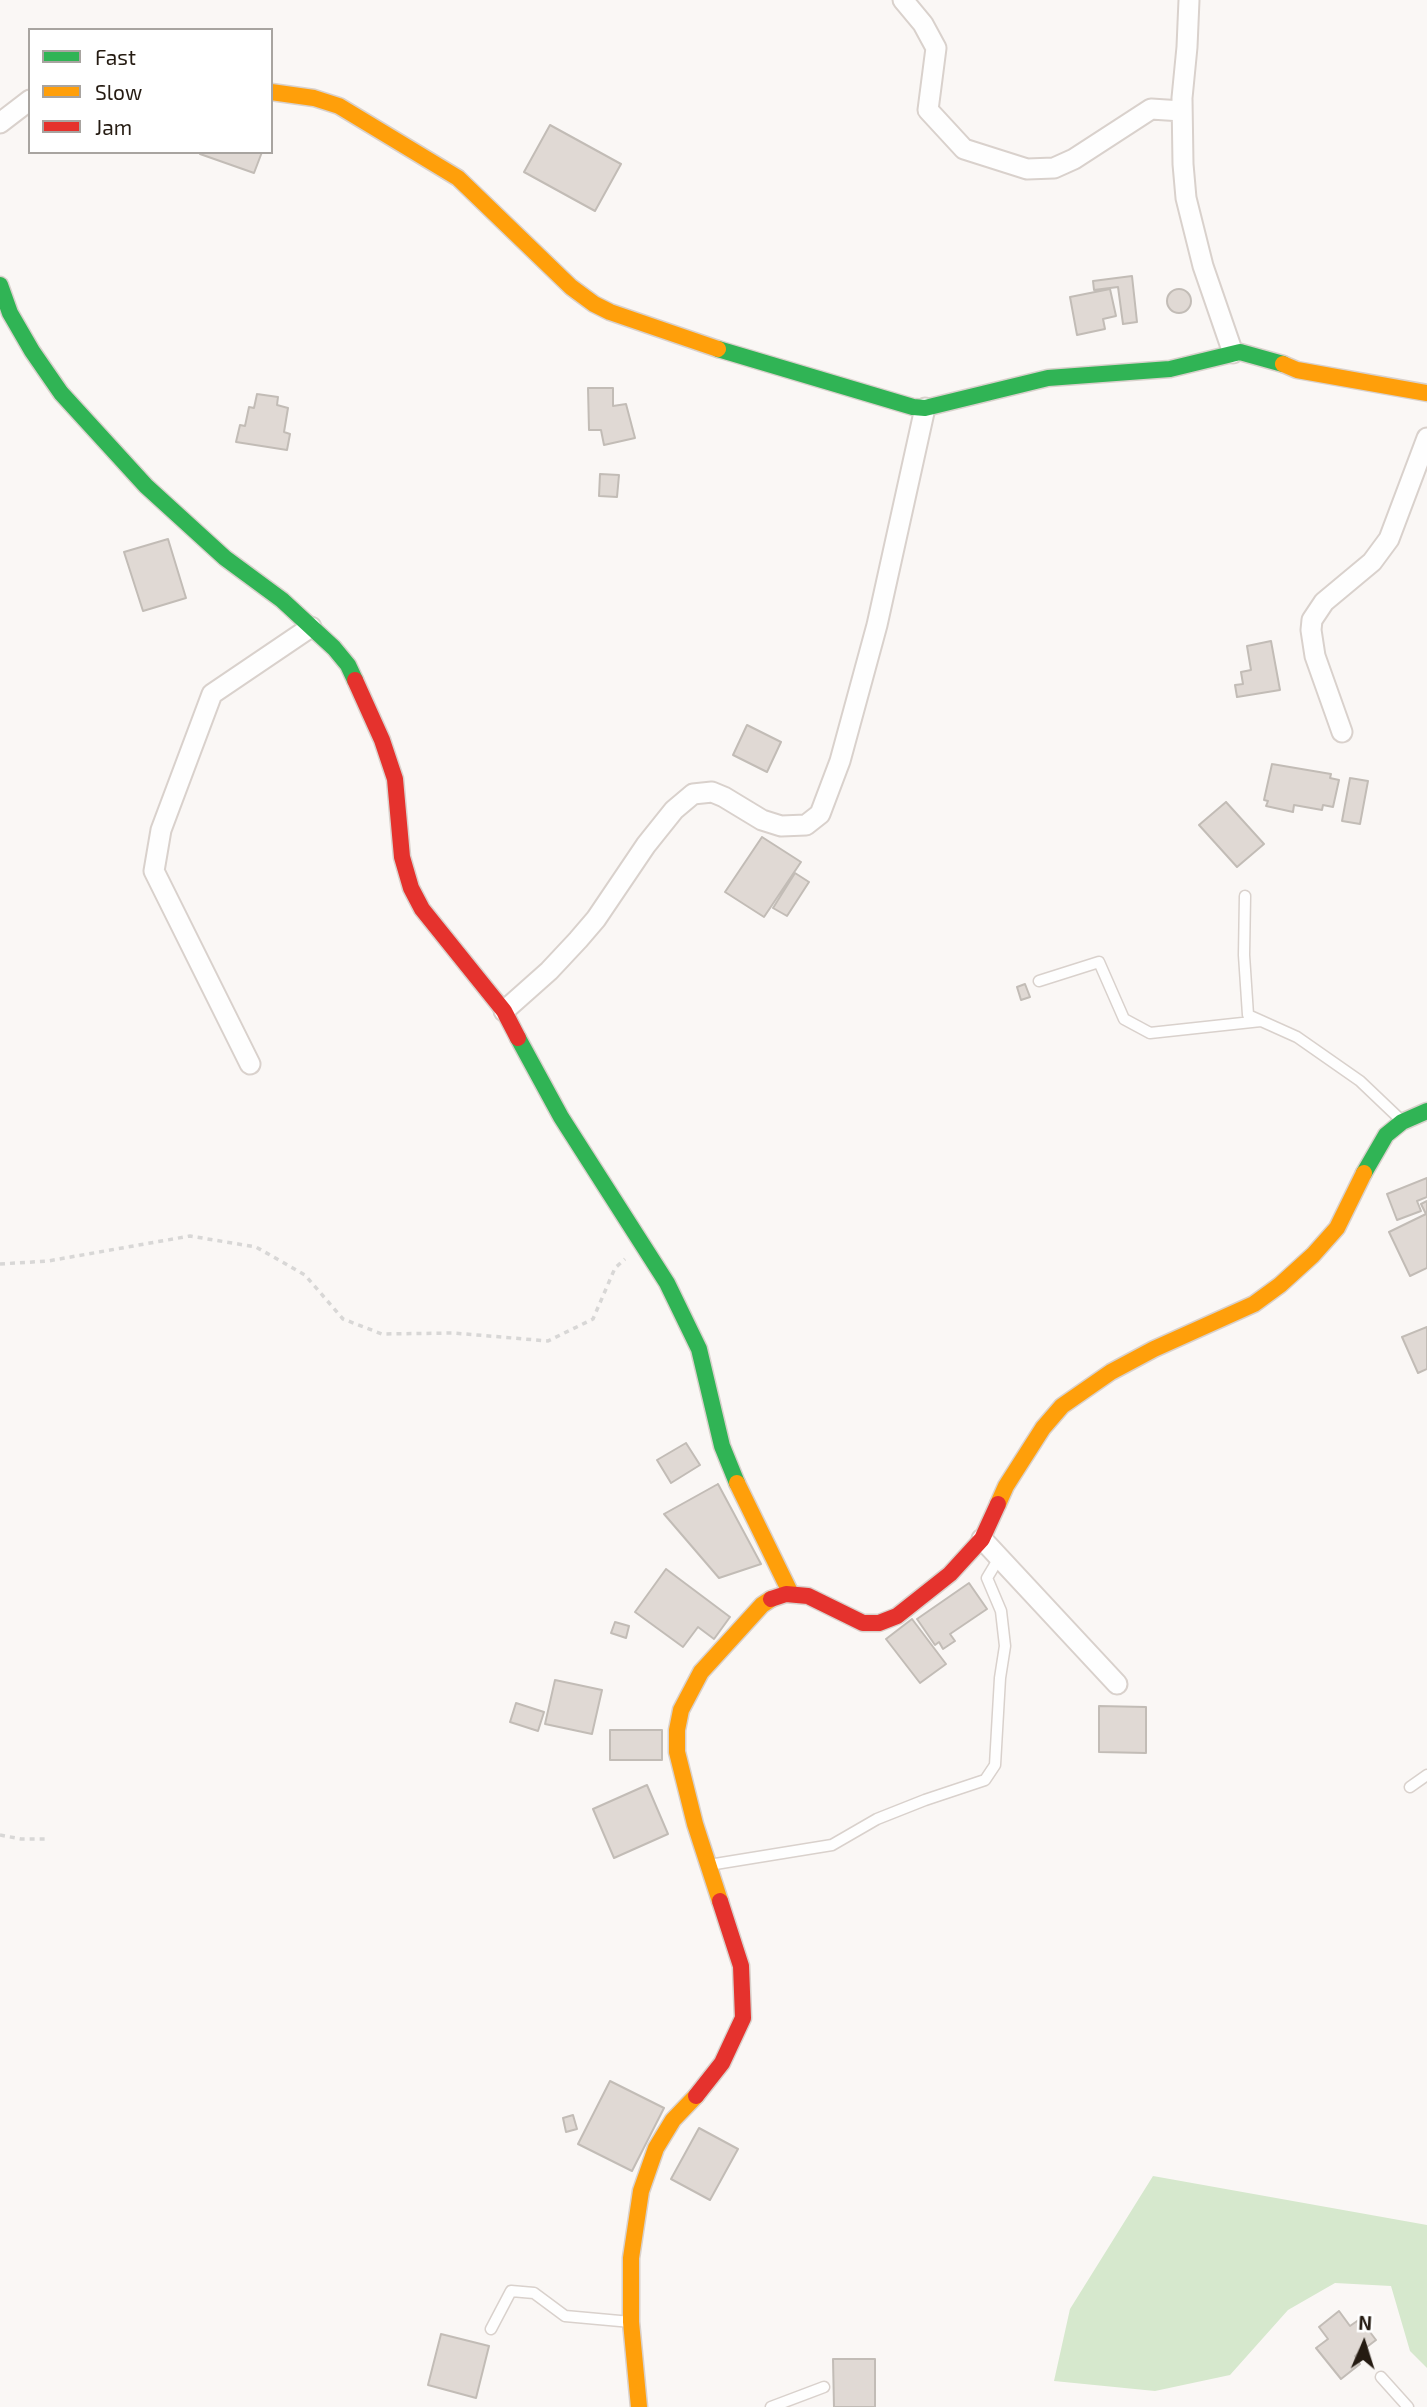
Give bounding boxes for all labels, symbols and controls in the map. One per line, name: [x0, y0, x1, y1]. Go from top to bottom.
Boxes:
legend: [28, 28, 273, 154]
text: Fast: [95, 44, 136, 69]
text: Slow: [95, 79, 142, 104]
text: Jam: [95, 114, 132, 139]
north arrow: [1329, 2309, 1399, 2379]
text: N: [1358, 2311, 1373, 2334]

